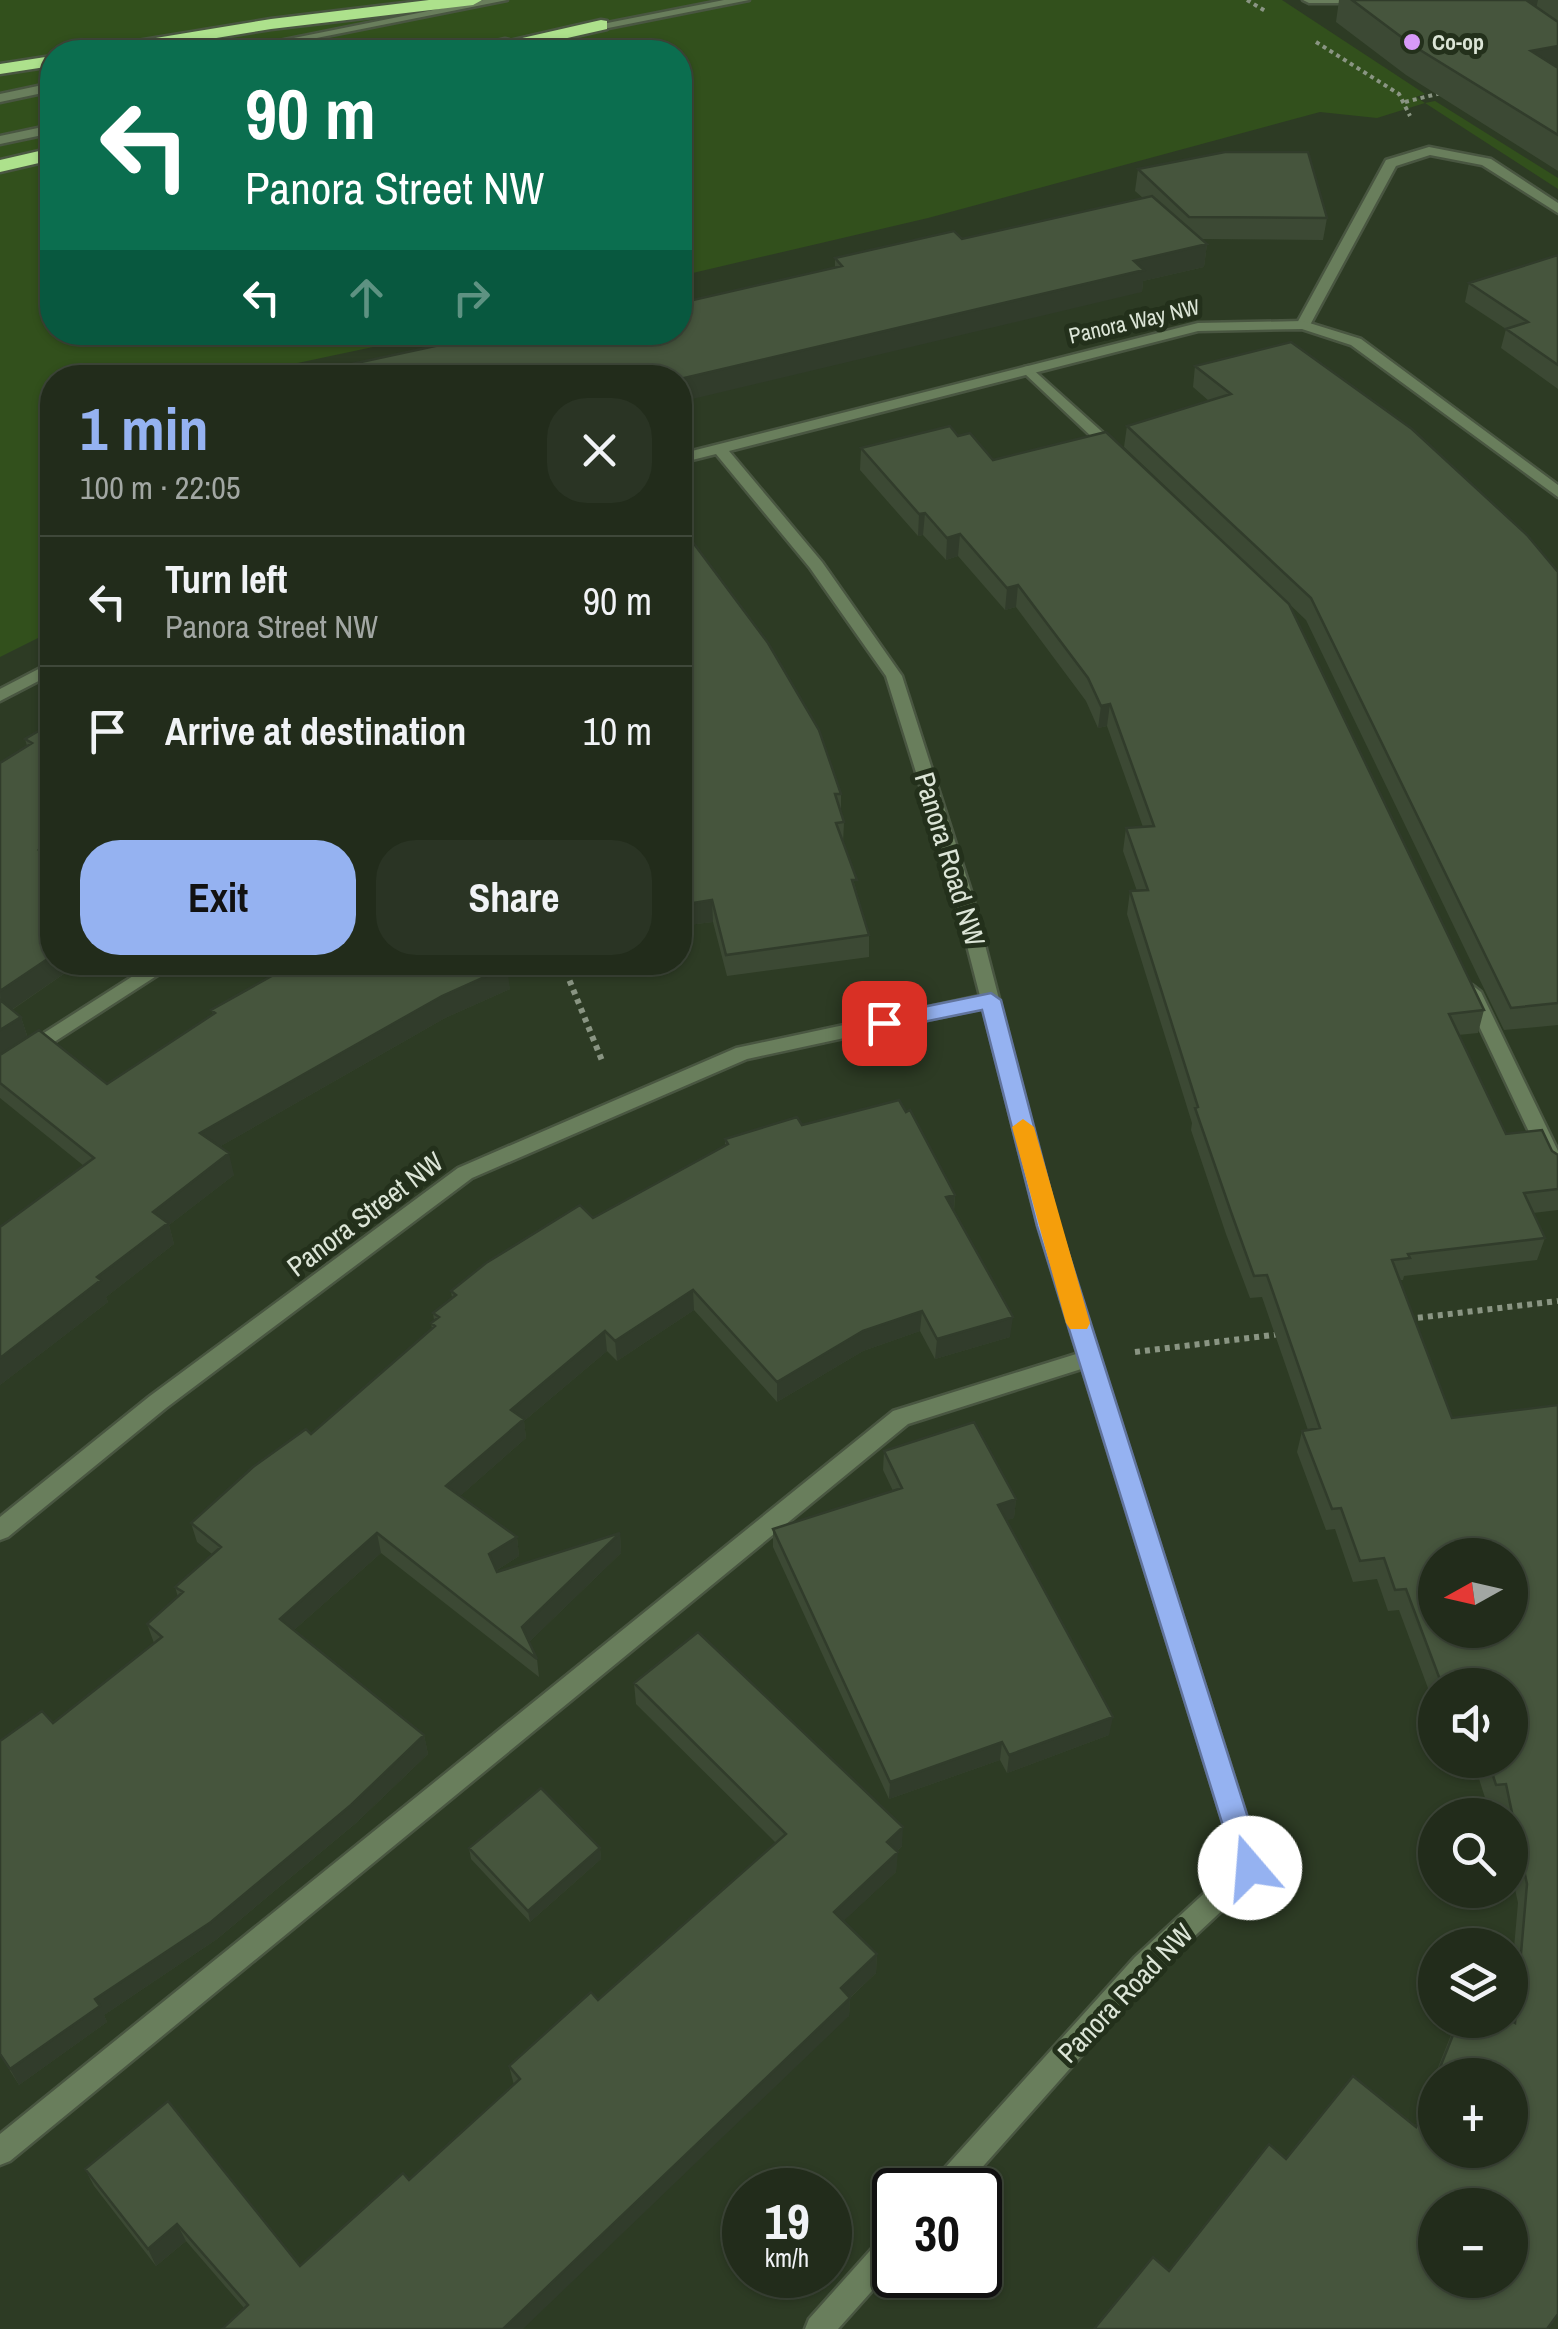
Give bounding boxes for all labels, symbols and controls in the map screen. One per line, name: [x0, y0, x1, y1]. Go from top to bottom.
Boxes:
place label: Co-op: [1432, 27, 1484, 57]
marker: Co-op: [1401, 31, 1423, 53]
text: 90 m: [245, 67, 376, 161]
icon: left: [80, 80, 210, 210]
text: Panora Street NW: [245, 157, 544, 218]
icon: left: [234, 270, 289, 325]
icon: ahead: [339, 270, 394, 325]
icon: right: [444, 270, 499, 325]
street label: Panora Way NW: [1065, 291, 1203, 351]
text: 1 min: [80, 388, 209, 469]
button: close: [547, 398, 652, 503]
text: 100 m · 22:05: [80, 466, 240, 509]
text: Turn left: [165, 554, 287, 605]
icon: left: [80, 574, 135, 629]
text: 90 m: [583, 576, 652, 627]
text: Panora Street NW: [165, 605, 378, 648]
icon: arrive: [80, 704, 135, 759]
text: Arrive at destination: [165, 706, 466, 757]
text: 10 m: [583, 706, 652, 757]
street label: Panora Road NW: [906, 767, 995, 951]
button: Exit: [80, 840, 356, 955]
button: Share: [376, 840, 652, 955]
pin: [842, 981, 927, 1066]
icon: arrive: [857, 996, 912, 1051]
street label: Panora Street NW: [279, 1143, 451, 1285]
north arrow: [1418, 1538, 1528, 1648]
map controls: [1418, 1538, 1528, 2298]
button: sound: [1418, 1668, 1528, 1778]
button: search: [1418, 1798, 1528, 1908]
position arrow: [1198, 1816, 1302, 1920]
street label: Panora Road NW: [1049, 1915, 1201, 2071]
button: layers: [1418, 1928, 1528, 2038]
button: +: [1418, 2058, 1528, 2168]
speed limit sign: 30: [872, 2168, 1002, 2298]
text: 19: [764, 2187, 810, 2255]
button: −: [1418, 2188, 1528, 2298]
text: km/h: [765, 2241, 809, 2275]

